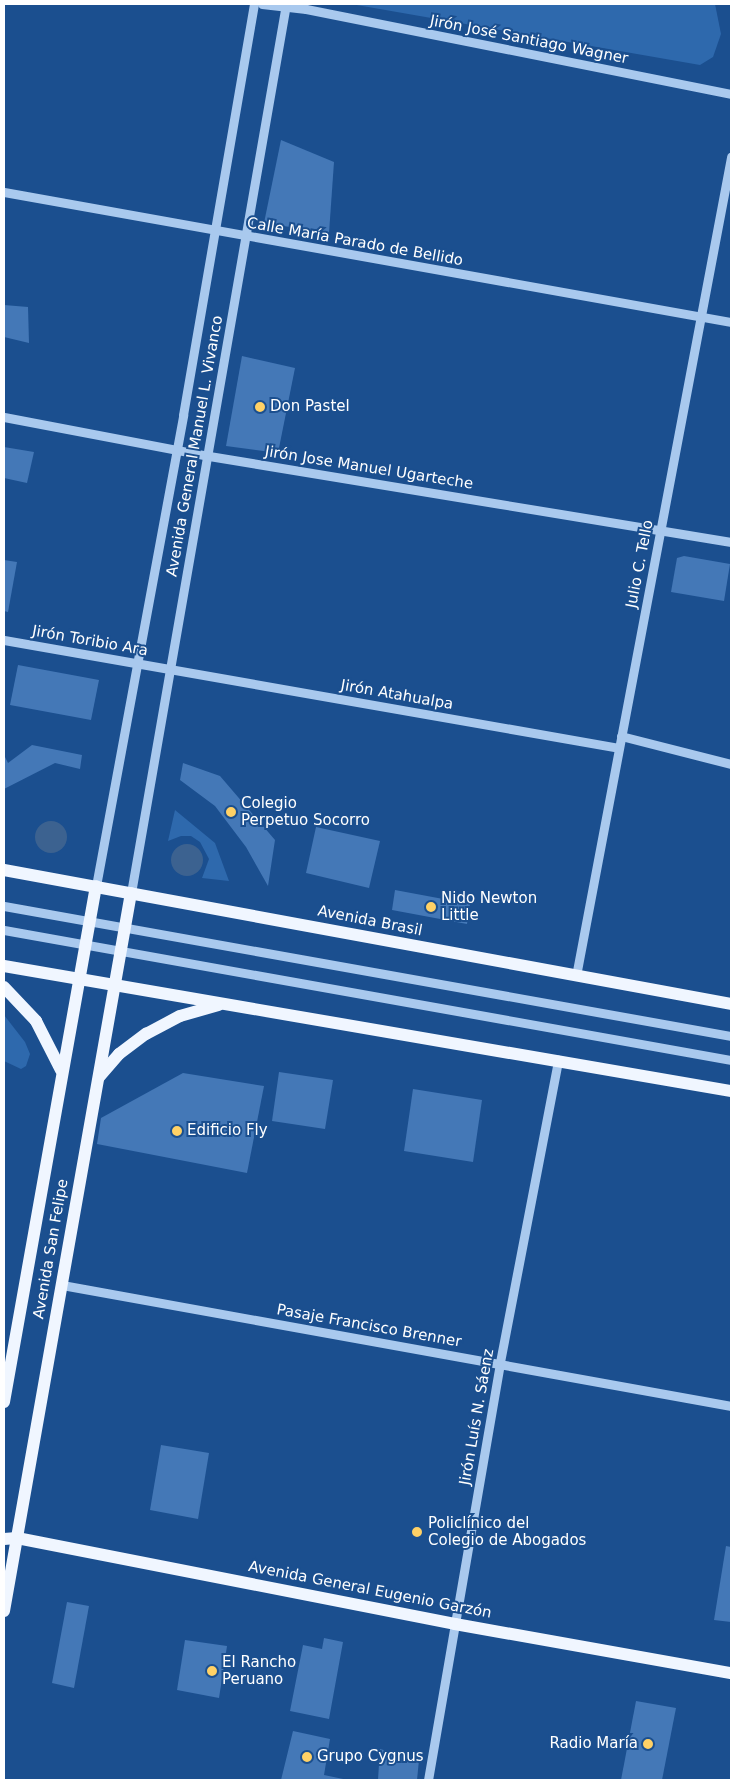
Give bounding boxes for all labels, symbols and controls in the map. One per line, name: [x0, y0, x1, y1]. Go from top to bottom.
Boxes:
street label: Jirón José Santiago Wagner: [428, 12, 630, 68]
street label: Calle María Parado de Bellido: [246, 214, 464, 270]
street label: Avenida General Manuel L. Vivanco: [163, 314, 227, 578]
place label: Don Pastel: [270, 398, 350, 416]
marker: Don Pastel: [254, 401, 266, 413]
street label: Jirón Jose Manuel Ugarteche: [264, 443, 474, 493]
street label: Julio C. Tello: [623, 518, 657, 610]
street label: Jirón Toribio Ara: [31, 622, 149, 660]
street label: Jirón Atahualpa: [339, 676, 455, 714]
place label: Colegio Perpetuo Socorro: [241, 794, 370, 829]
marker: Colegio Perpetuo Socorro: [225, 806, 237, 818]
place label: Nido Newton Little: [441, 889, 537, 924]
marker: Nido Newton Little: [425, 901, 437, 913]
street label: Avenida Brasil: [316, 902, 424, 940]
place label: Edificio Fly: [187, 1122, 268, 1140]
marker: Edificio Fly: [171, 1125, 183, 1137]
street label: Avenida San Felipe: [30, 1178, 72, 1320]
street label: Pasaje Francisco Brenner: [275, 1301, 463, 1351]
street label: Jirón Luís N. Sáenz: [456, 1347, 498, 1487]
place label: Policlínico del Colegio de Abogados: [428, 1514, 586, 1549]
marker: Policlínico del Colegio de Abogados: [410, 1525, 424, 1539]
street label: Avenida General Eugenio Garzón: [247, 1558, 493, 1622]
place label: El Rancho Peruano: [222, 1653, 296, 1688]
marker: El Rancho Peruano: [206, 1665, 218, 1677]
place label: Radio María: [549, 1735, 638, 1753]
marker: Radio María: [642, 1738, 654, 1750]
place label: Grupo Cygnus: [317, 1748, 423, 1766]
marker: Grupo Cygnus: [301, 1751, 313, 1763]

